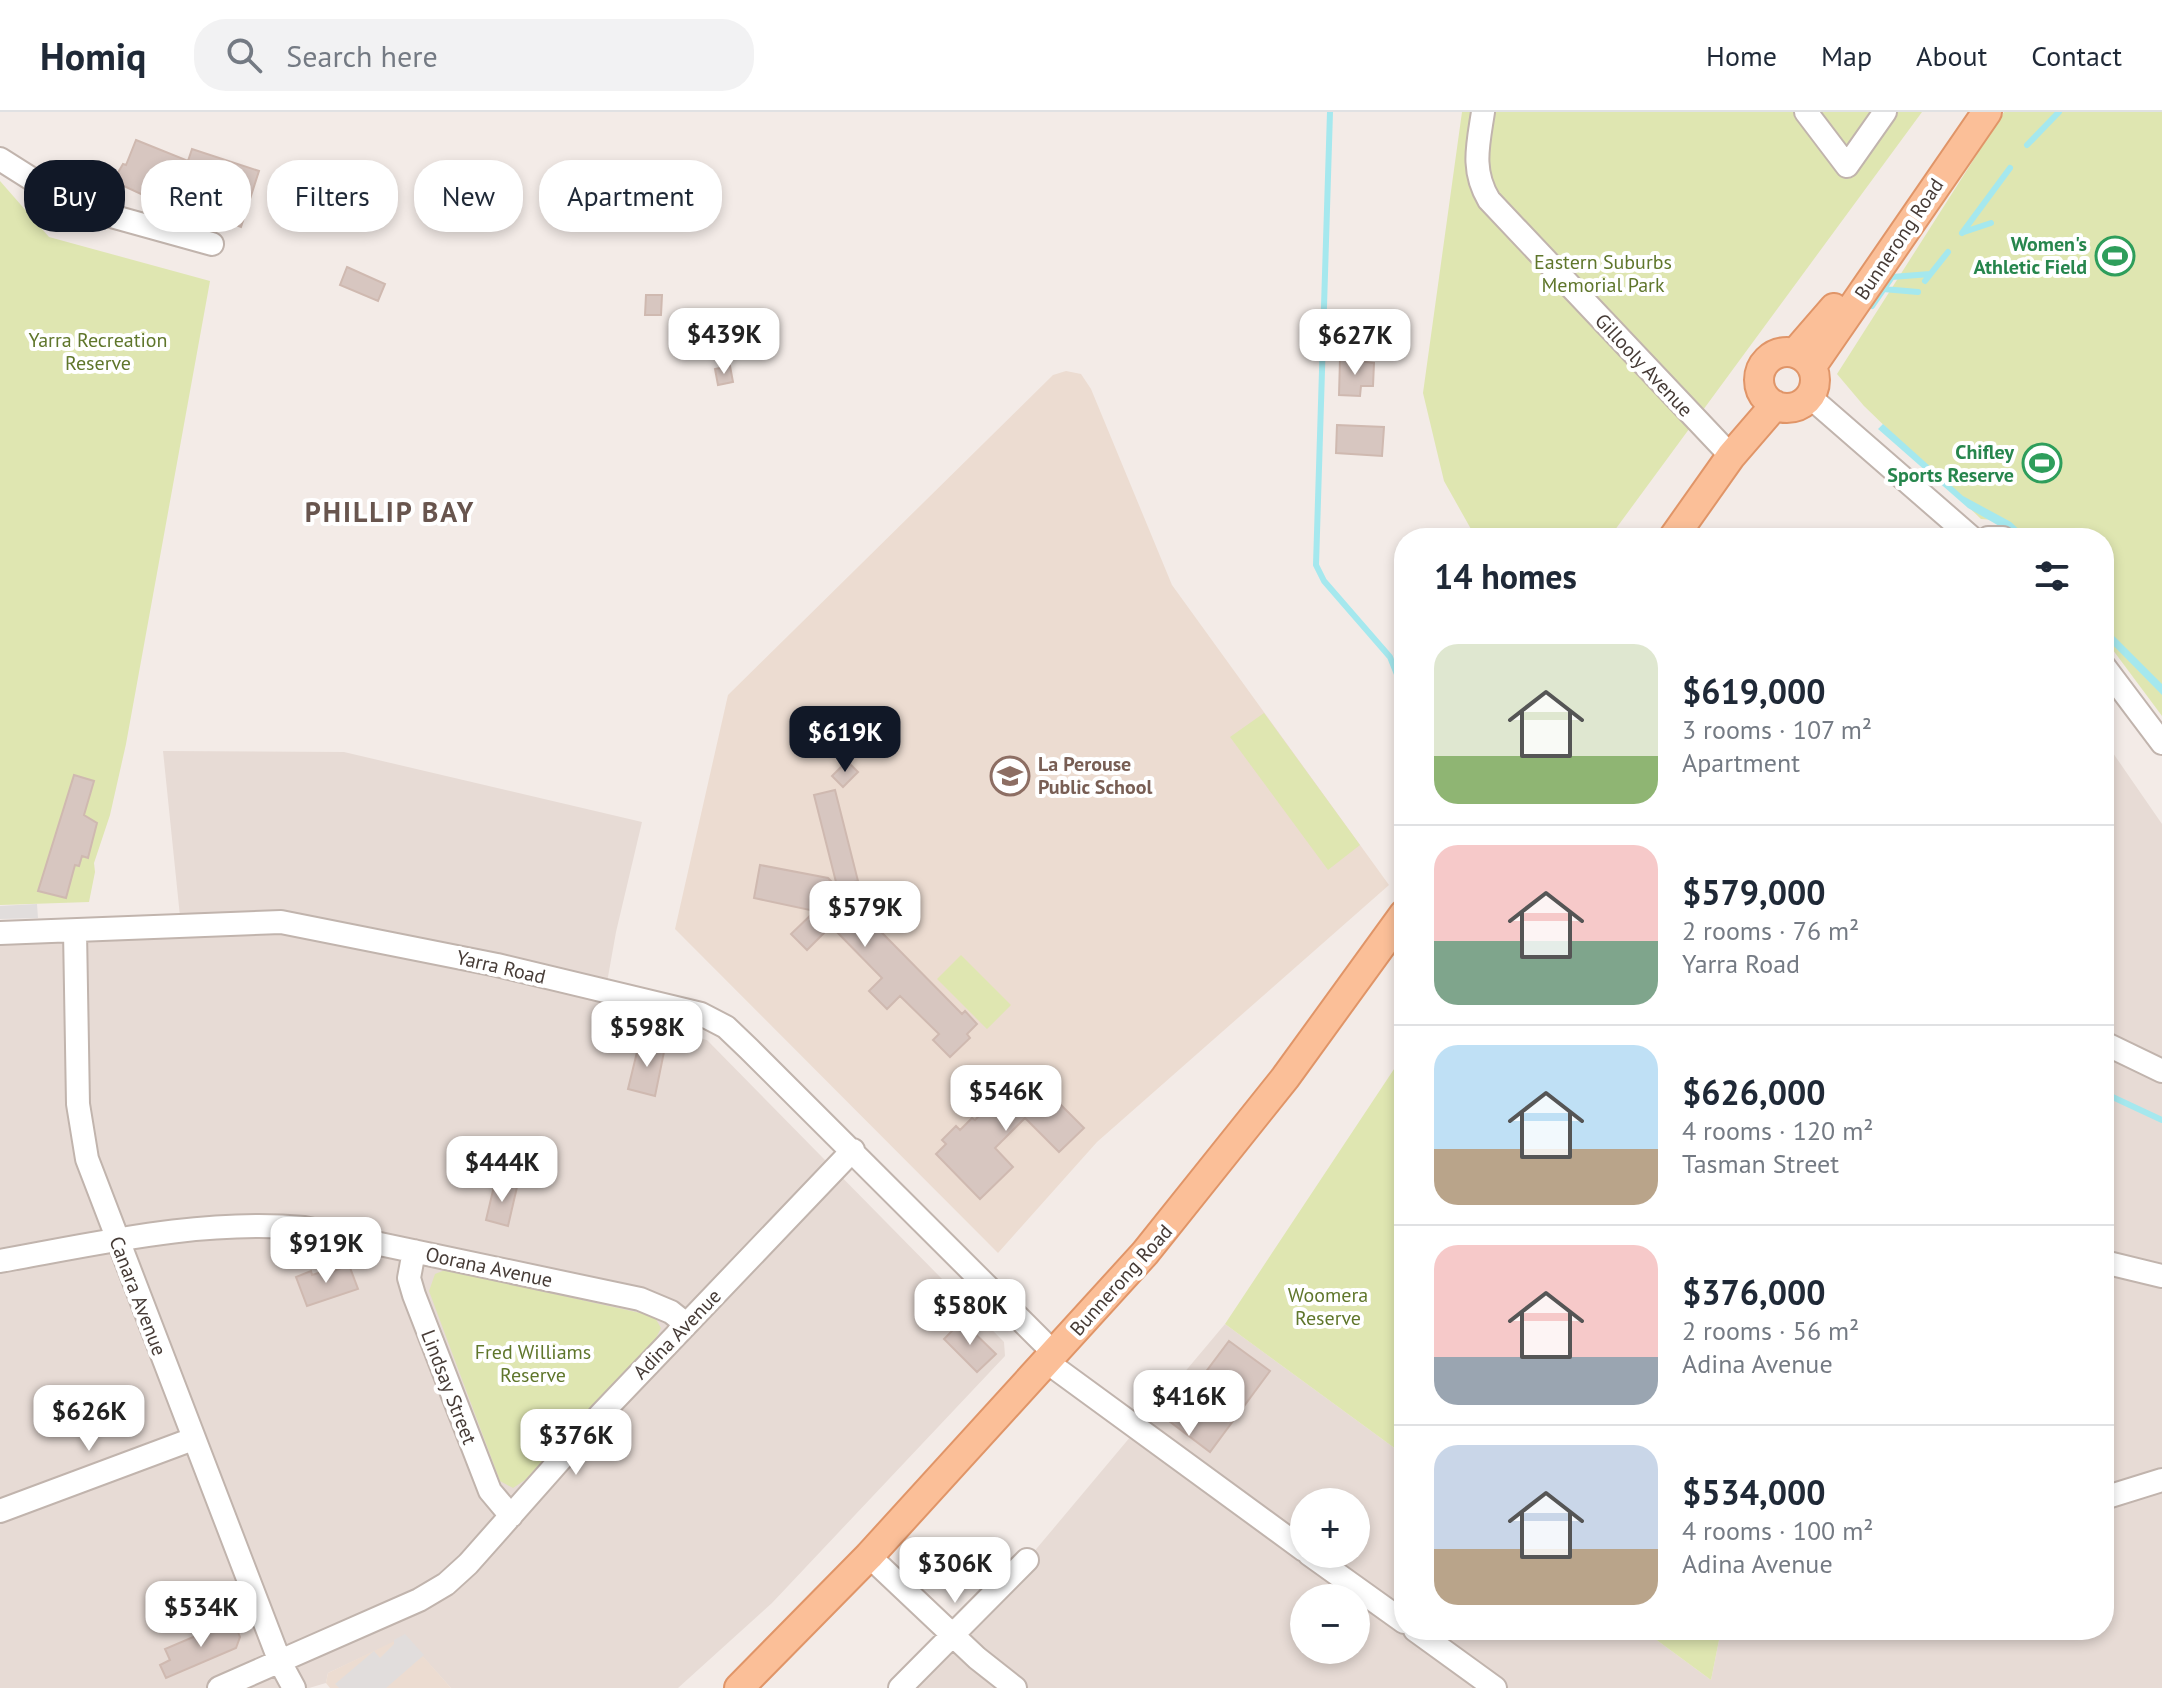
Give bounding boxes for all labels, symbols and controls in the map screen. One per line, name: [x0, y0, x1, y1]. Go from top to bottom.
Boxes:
search box: [194, 19, 754, 91]
text: Homiq: [40, 31, 146, 80]
icon: search: [222, 33, 266, 77]
text: Search here: [286, 36, 438, 75]
text: Home: [1706, 37, 1777, 74]
text: Map: [1821, 37, 1872, 74]
text: About: [1916, 37, 1987, 74]
text: Contact: [2031, 37, 2122, 74]
chip: Buy: [24, 160, 125, 232]
chip: Rent: [141, 160, 251, 232]
chip: Filters: [267, 160, 398, 232]
chip: New: [414, 160, 523, 232]
chip: Apartment: [539, 160, 722, 232]
street label: Bunnerong Road: [1849, 173, 1949, 305]
place label: Women's Athletic Field: [1974, 231, 2087, 280]
sports icon: Women's Athletic Field: [2094, 235, 2136, 277]
park label: Eastern Suburbs Memorial Park: [1534, 249, 1672, 298]
pin: $439K: [668, 308, 780, 376]
street label: Gillooly Avenue: [1589, 308, 1699, 422]
pin: $627K: [1299, 309, 1411, 377]
text: $439K: [686, 317, 762, 350]
text: $627K: [1317, 318, 1393, 351]
park label: Yarra Recreation Reserve: [28, 327, 168, 376]
place label: Chifley Sports Reserve: [1887, 439, 2014, 488]
sports icon: Chifley Sports Reserve: [2021, 442, 2063, 484]
district label: PHILLIP BAY: [305, 493, 475, 530]
text: 14 homes: [1434, 554, 1577, 598]
icon: filters: [2030, 554, 2074, 598]
text: $619,000: [1682, 669, 1826, 713]
icon: home: [1498, 676, 1594, 772]
pin: $619K: [789, 706, 901, 774]
text: 3 rooms · 107 m²: [1682, 713, 1872, 746]
text: $619K: [807, 715, 883, 748]
text: Apartment: [1682, 746, 1800, 779]
place label: La Perouse Public School: [1038, 751, 1152, 800]
school or university icon: La Perouse Public School: [989, 755, 1031, 797]
text: $579,000: [1682, 870, 1826, 914]
icon: home: [1498, 877, 1594, 973]
pin: $579K: [809, 881, 921, 949]
text: $579K: [827, 890, 903, 923]
text: 2 rooms · 76 m²: [1682, 914, 1859, 947]
street label: Yarra Road: [454, 944, 548, 990]
text: Yarra Road: [1682, 947, 1800, 980]
pin: $598K: [591, 1001, 703, 1069]
text: $598K: [609, 1010, 685, 1043]
pin: $546K: [950, 1065, 1062, 1133]
text: $626,000: [1682, 1070, 1826, 1114]
text: $546K: [968, 1074, 1044, 1107]
icon: home: [1498, 1077, 1594, 1173]
text: 4 rooms · 120 m²: [1682, 1114, 1874, 1147]
pin: $444K: [446, 1136, 558, 1204]
text: $444K: [464, 1145, 540, 1178]
text: Tasman Street: [1682, 1147, 1839, 1180]
pin: $919K: [270, 1217, 382, 1285]
street label: Bunnerong Road: [1064, 1219, 1178, 1341]
text: $919K: [288, 1226, 364, 1259]
street label: Canara Avenue: [103, 1233, 173, 1359]
street label: Oorana Avenue: [423, 1241, 555, 1293]
text: $376,000: [1682, 1270, 1826, 1314]
icon: home: [1498, 1277, 1594, 1373]
pin: $580K: [914, 1279, 1026, 1347]
park label: Woomera Reserve: [1288, 1282, 1368, 1331]
street label: Adina Avenue: [627, 1283, 727, 1385]
text: $580K: [932, 1288, 1008, 1321]
text: 2 rooms · 56 m²: [1682, 1314, 1859, 1347]
street label: Lindsay Street: [415, 1326, 483, 1448]
park label: Fred Williams Reserve: [475, 1339, 591, 1388]
text: Adina Avenue: [1682, 1347, 1833, 1380]
pin: $416K: [1133, 1370, 1245, 1438]
text: $416K: [1151, 1379, 1227, 1412]
pin: $626K: [33, 1385, 145, 1453]
text: $626K: [51, 1394, 127, 1427]
pin: $376K: [520, 1409, 632, 1477]
text: $376K: [538, 1418, 614, 1451]
text: $534,000: [1682, 1470, 1826, 1514]
icon: home: [1498, 1477, 1594, 1573]
map controls: [1290, 1488, 1370, 1664]
button: +: [1290, 1488, 1370, 1568]
text: 4 rooms · 100 m²: [1682, 1514, 1874, 1547]
pin: $306K: [899, 1537, 1011, 1605]
text: $306K: [917, 1546, 993, 1579]
text: Adina Avenue: [1682, 1547, 1833, 1580]
pin: $534K: [145, 1581, 257, 1649]
button: −: [1290, 1584, 1370, 1664]
text: $534K: [163, 1590, 239, 1623]

